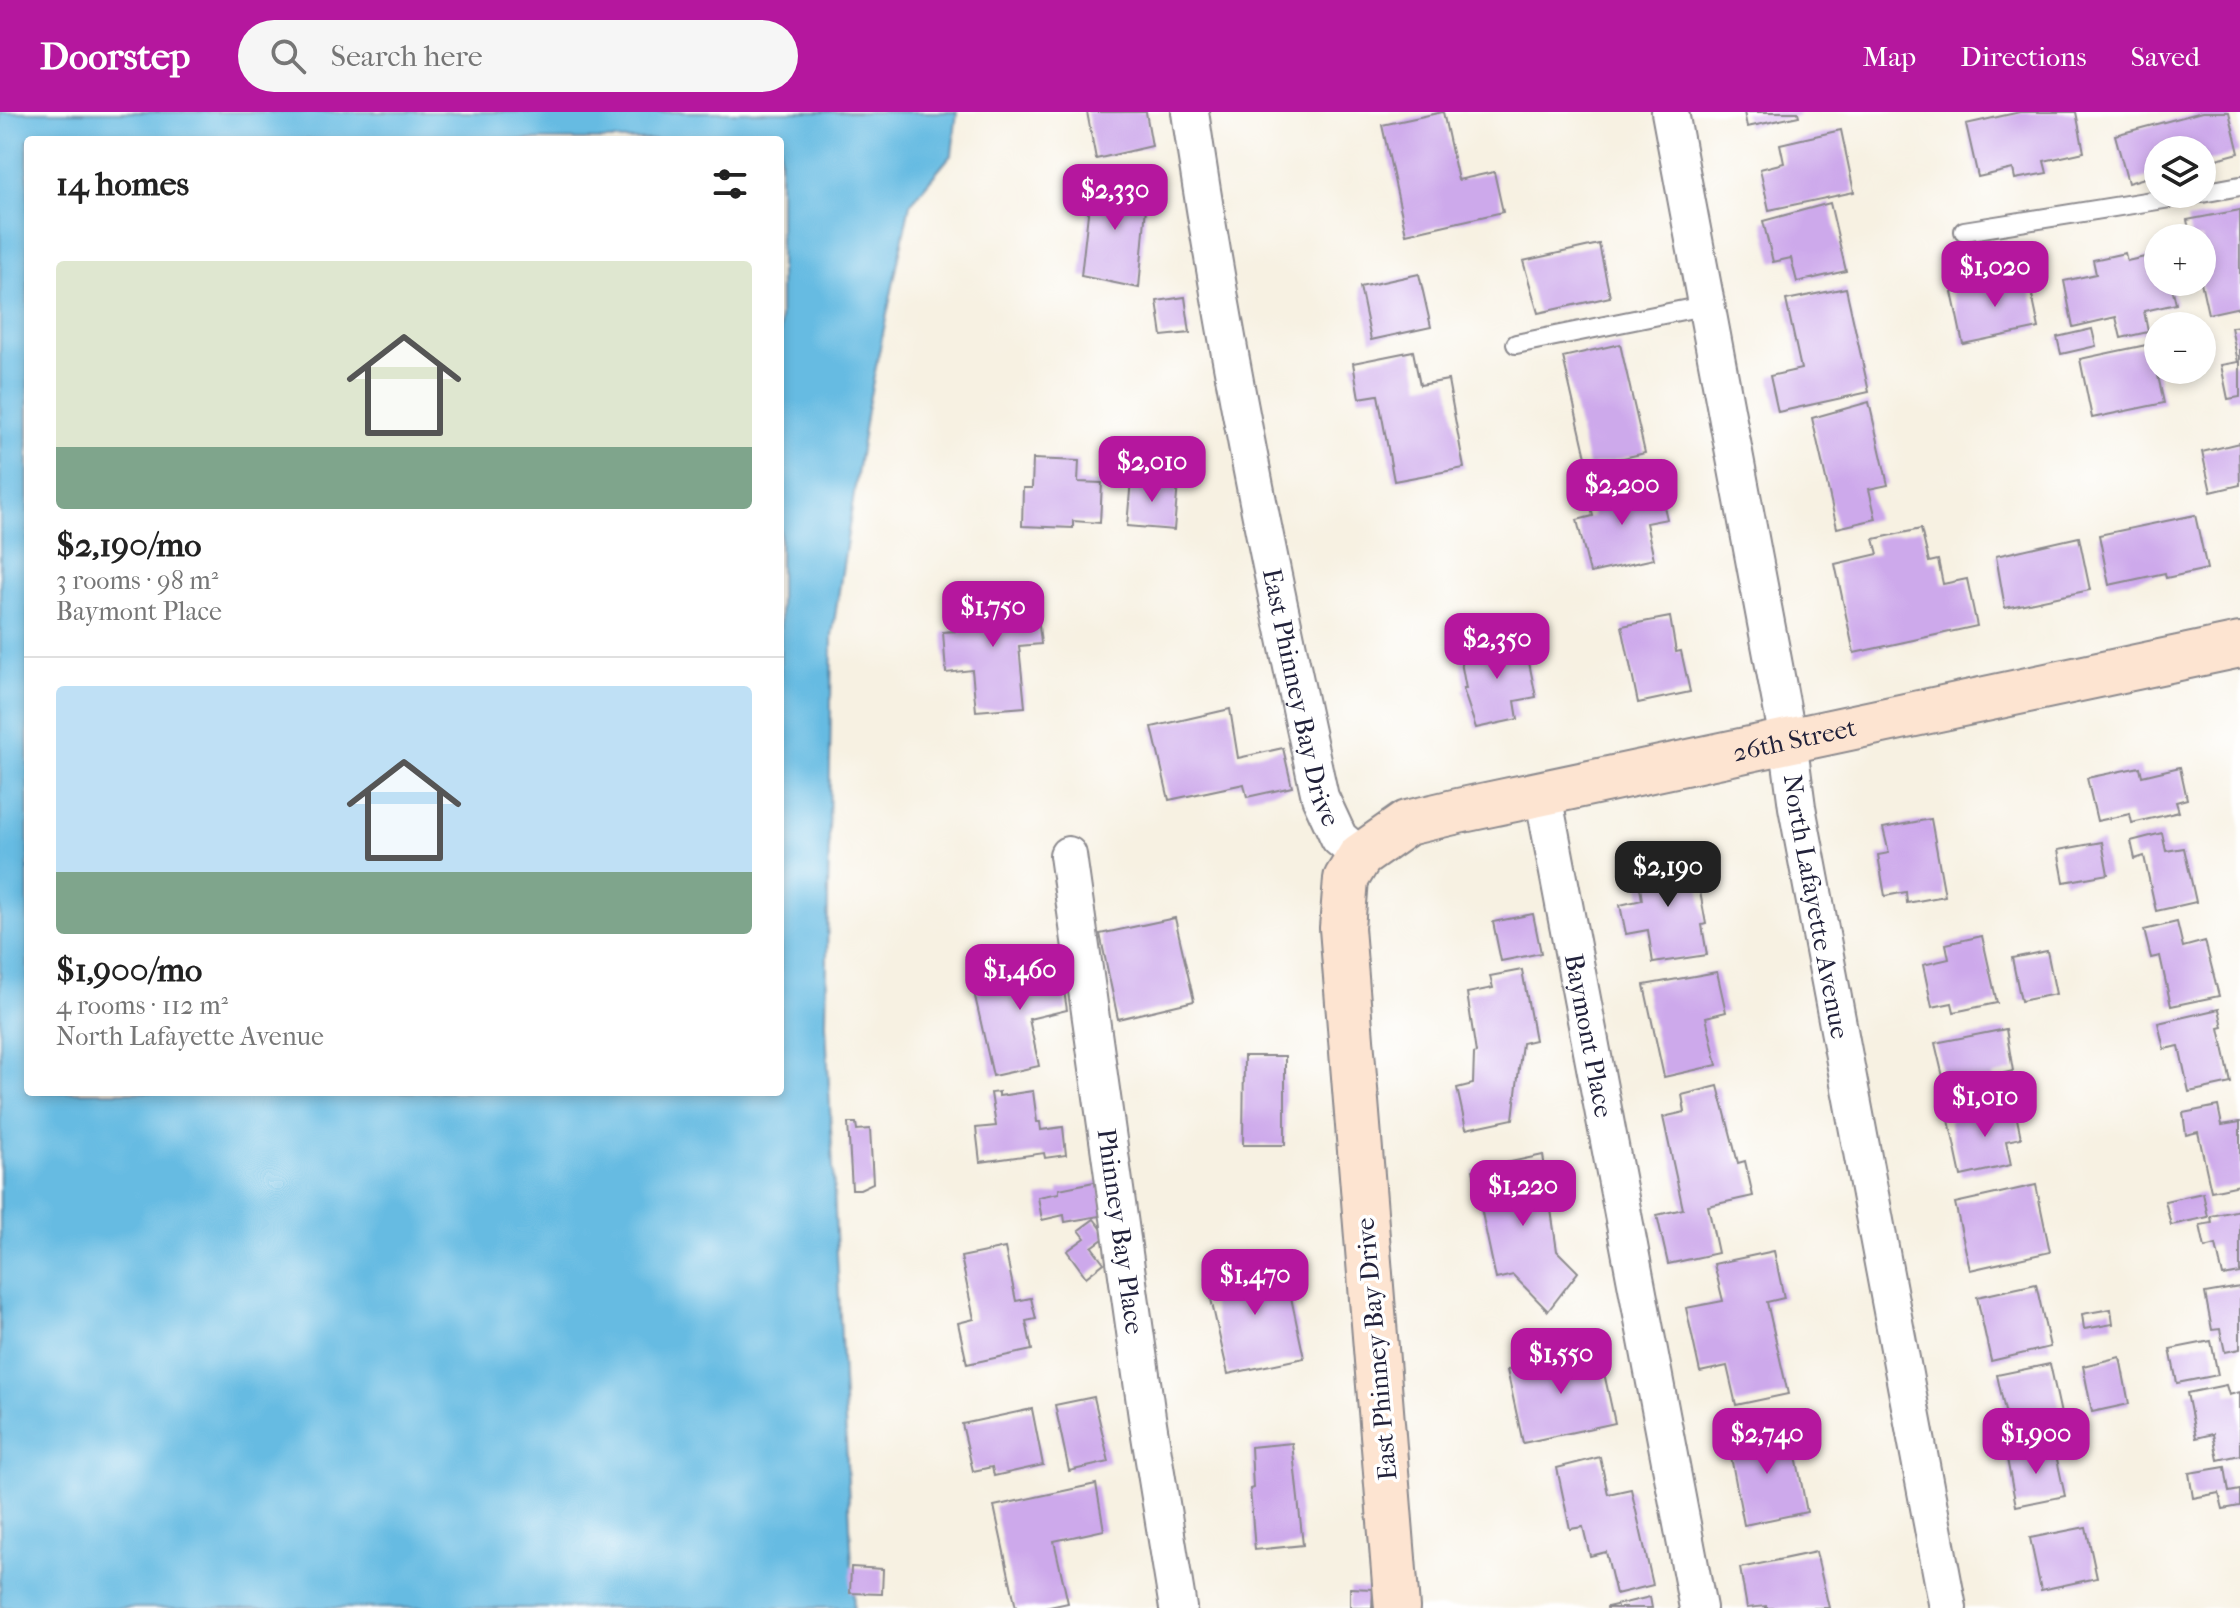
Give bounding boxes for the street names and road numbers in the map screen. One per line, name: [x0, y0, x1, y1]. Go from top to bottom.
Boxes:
street label: East Phinney Bay Drive: [1256, 566, 1347, 832]
street label: 26th Street: [1730, 712, 1860, 768]
street label: North Lafayette Avenue: [1777, 773, 1855, 1041]
street label: Baymont Place: [1558, 951, 1619, 1120]
street label: Phinney Bay Place: [1091, 1127, 1150, 1336]
street label: East Phinney Bay Drive: [1350, 1216, 1403, 1482]

